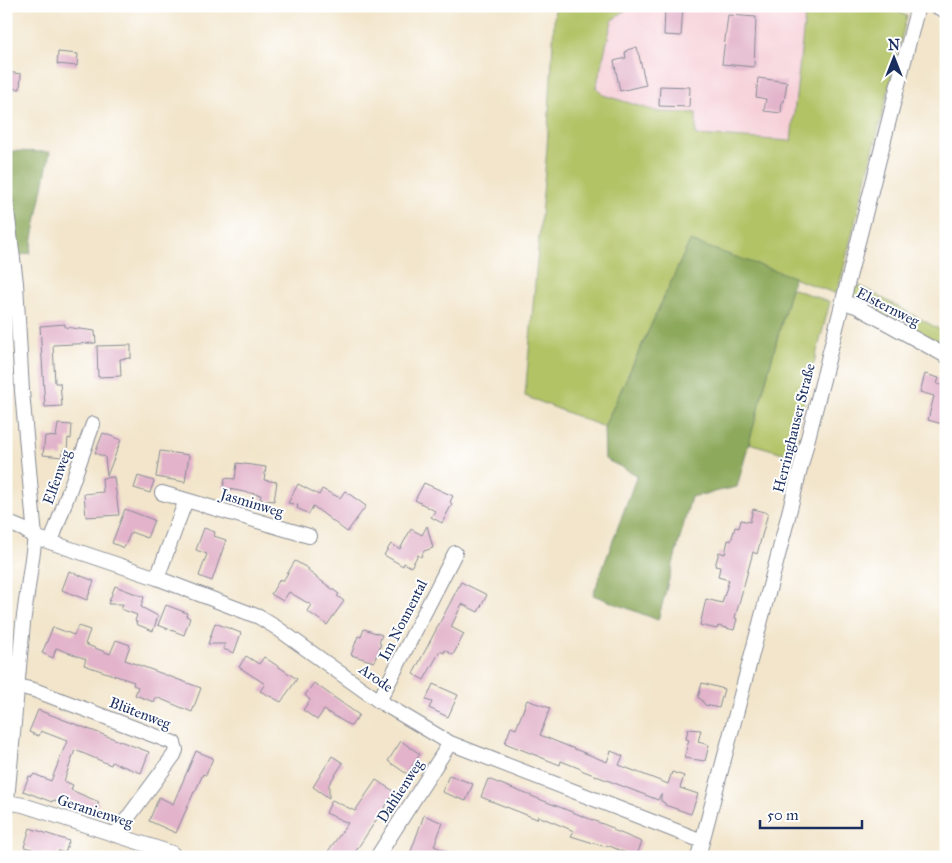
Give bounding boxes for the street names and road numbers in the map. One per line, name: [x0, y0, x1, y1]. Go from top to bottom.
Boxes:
street label: Elsternweg: [853, 283, 923, 331]
street label: Herringhauser Straße: [769, 361, 819, 495]
street label: Elfenweg: [39, 446, 76, 507]
street label: Jasminweg: [216, 484, 287, 522]
street label: Im Nonnental: [375, 576, 432, 664]
street label: Arode: [355, 659, 396, 696]
street label: Blütenweg: [107, 693, 174, 733]
street label: Dahlienweg: [373, 755, 428, 826]
street label: Geranienweg: [55, 790, 136, 832]

